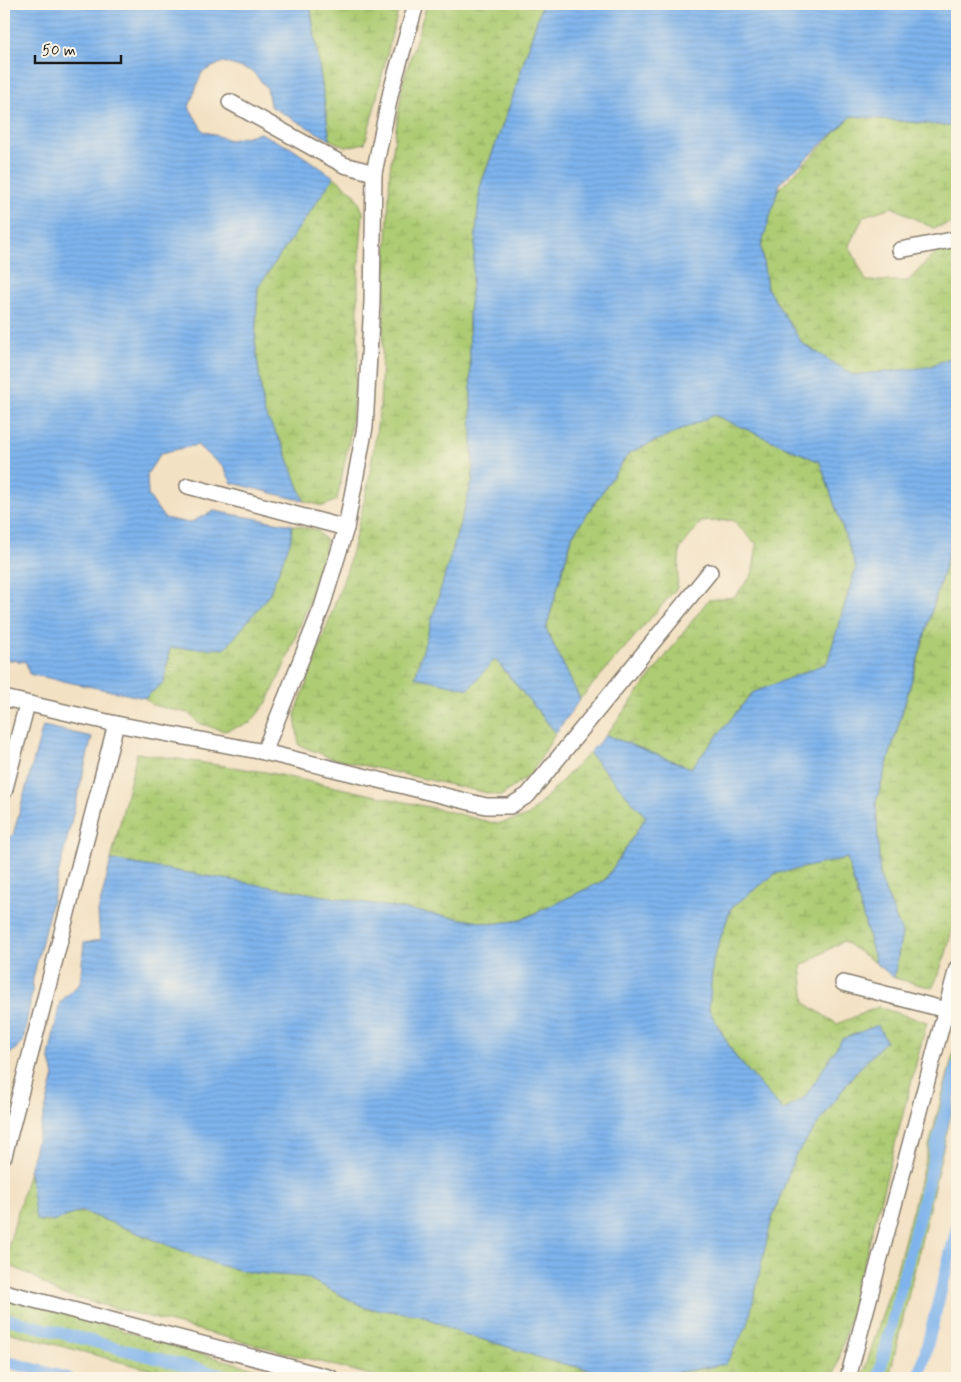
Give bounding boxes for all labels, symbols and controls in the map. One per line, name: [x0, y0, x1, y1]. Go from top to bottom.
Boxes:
scale bar: [35, 32, 121, 64]
text: 50 m: [42, 41, 76, 61]

